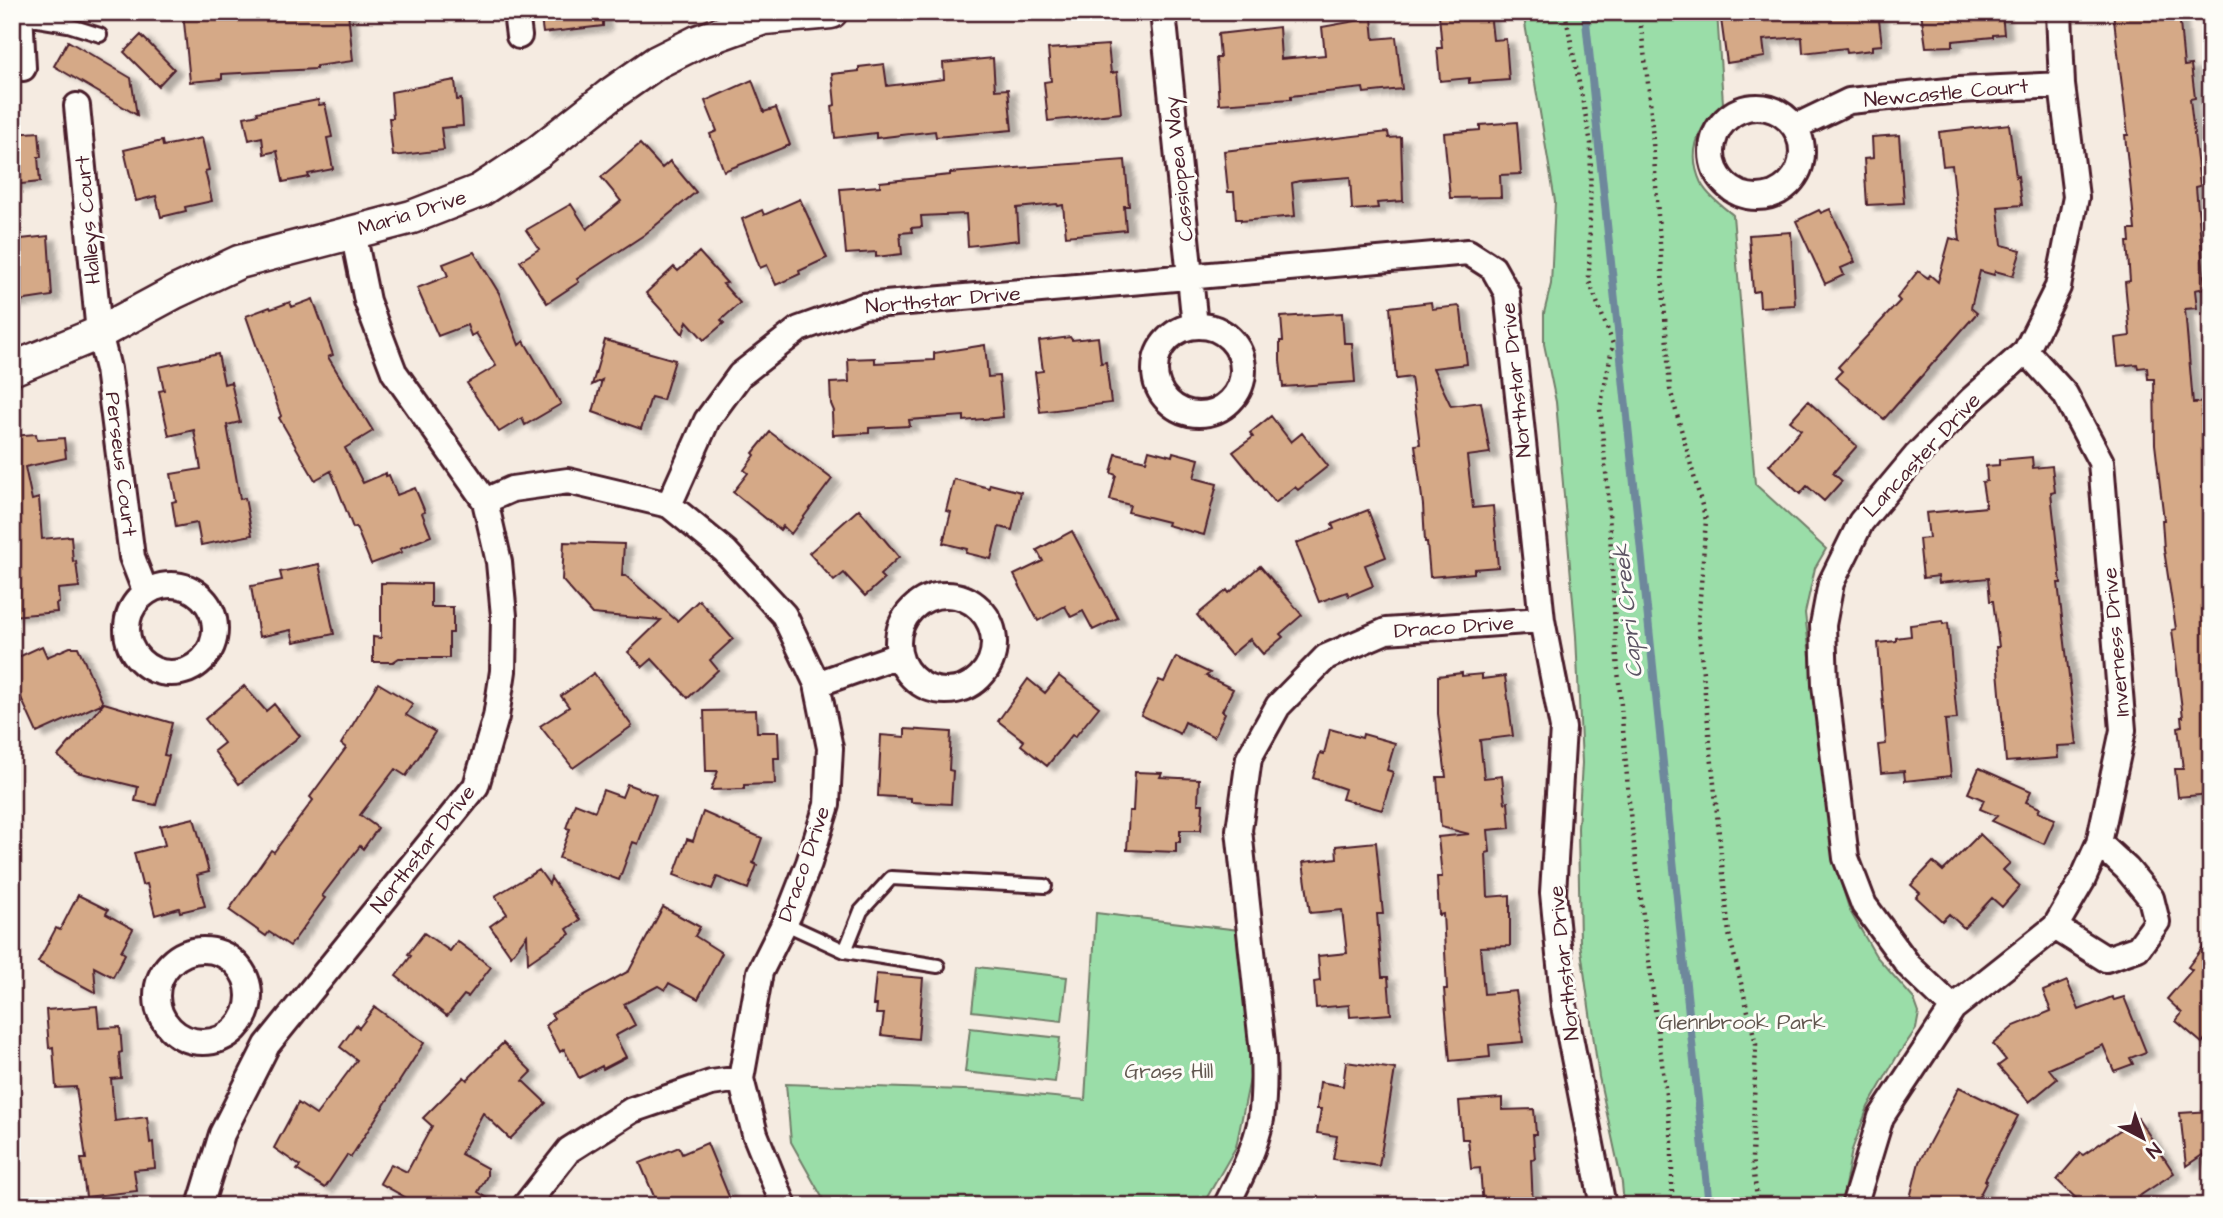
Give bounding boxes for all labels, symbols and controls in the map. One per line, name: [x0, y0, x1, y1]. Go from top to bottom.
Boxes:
street label: Newcastle Court: [1863, 71, 2030, 115]
street label: Cassiopea Way: [1157, 94, 1203, 243]
street label: Halleys Court: [68, 154, 110, 286]
street label: Maria Drive: [354, 183, 470, 243]
street label: Northstar Drive: [864, 279, 1022, 321]
street label: Northstar Drive: [1493, 301, 1539, 459]
street label: Lancaster Drive: [1857, 386, 1987, 524]
street label: Perseus Court: [98, 390, 144, 538]
water label: Capri Creek: [1605, 542, 1651, 679]
street label: Inverness Drive: [2095, 566, 2137, 718]
street label: Draco Drive: [1393, 608, 1515, 646]
street label: Northstar Drive: [364, 779, 482, 919]
street label: Draco Drive: [771, 803, 837, 925]
street label: Northstar Drive: [1541, 884, 1587, 1042]
park label: Glennbrook Park: [1658, 1008, 1826, 1037]
park label: Grass Hill: [1125, 1057, 1213, 1086]
north arrow: [2108, 1102, 2178, 1172]
text: N: [2140, 1136, 2167, 1164]

